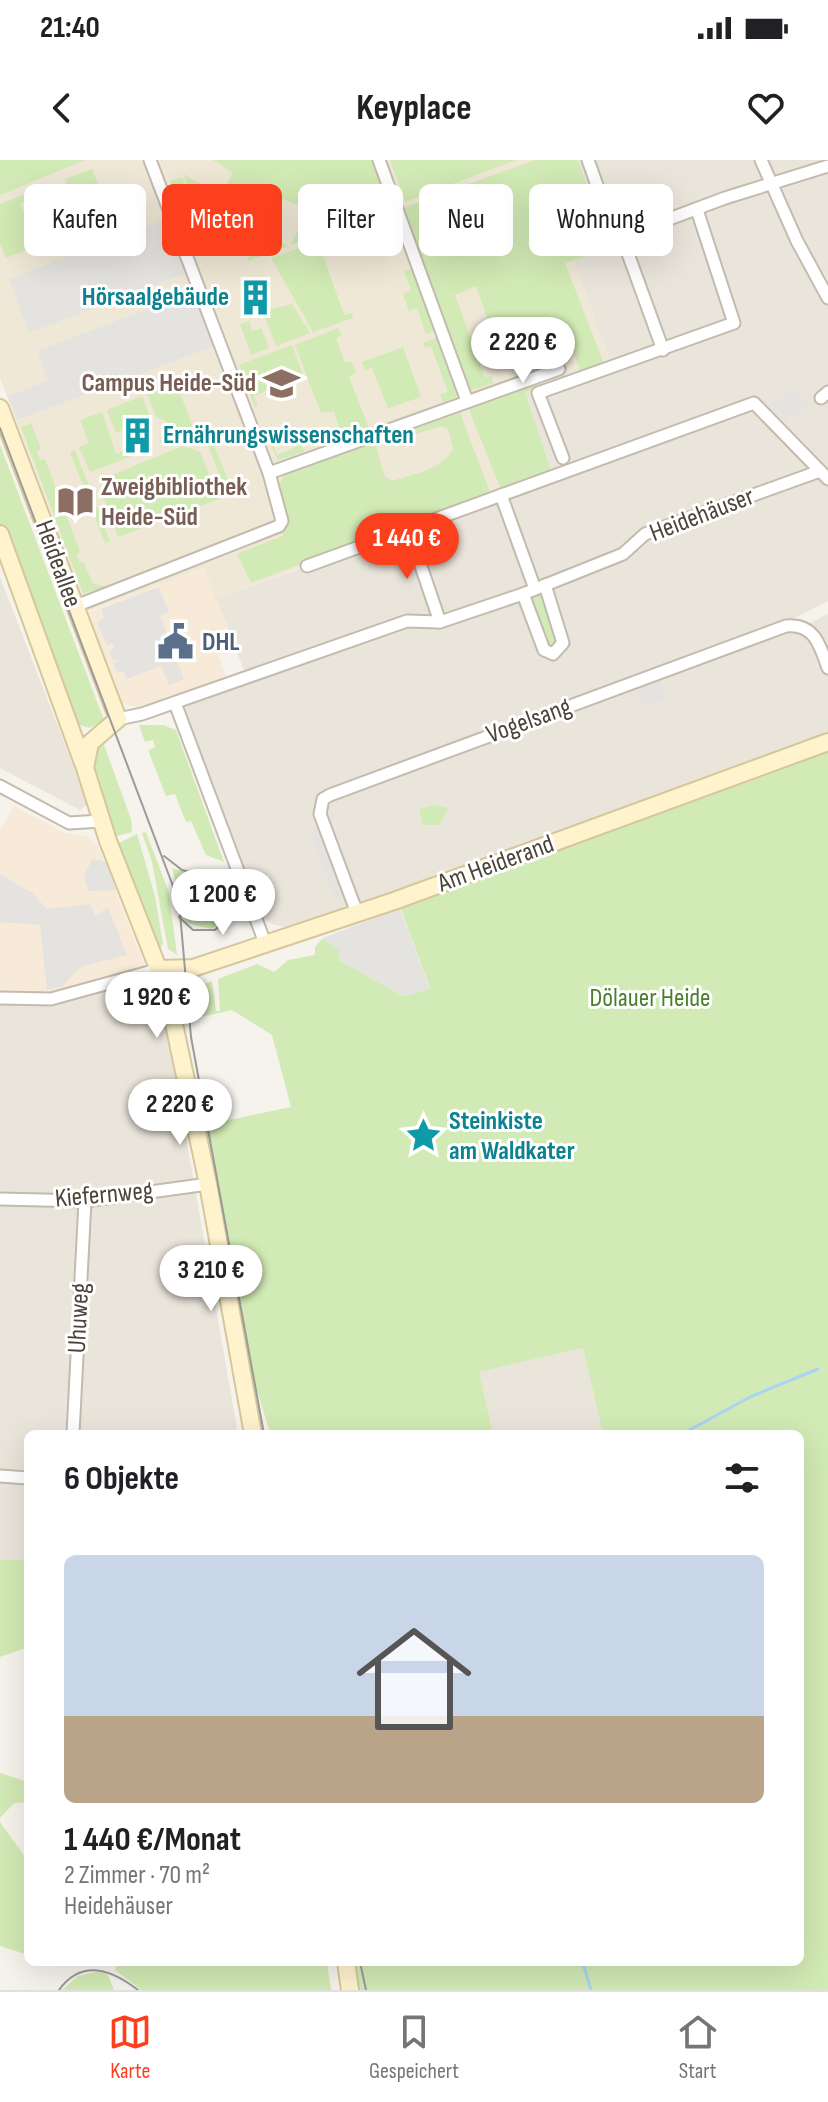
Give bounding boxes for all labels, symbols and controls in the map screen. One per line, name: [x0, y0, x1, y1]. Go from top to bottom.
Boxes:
text: 21:40: [40, 10, 100, 46]
icon: back: [40, 86, 84, 130]
icon: heart: [744, 86, 788, 130]
text: Keyplace: [356, 87, 472, 130]
chip: Kaufen: [24, 184, 146, 256]
chip: Mieten: [162, 184, 282, 256]
chip: Filter: [298, 184, 403, 256]
chip: Neu: [419, 184, 513, 256]
chip: Wohnung: [529, 184, 673, 256]
building icon: Hörsaalgebäude: [236, 278, 274, 316]
place label: Hörsaalgebäude: [82, 282, 229, 313]
pin: 2 220 €: [449, 317, 597, 385]
text: 2 220 €: [489, 327, 557, 358]
school or university icon: Campus Heide-Süd: [263, 364, 301, 402]
place label: Campus Heide-Süd: [82, 368, 256, 399]
building icon: Ernährungswissenschaften: [118, 416, 156, 454]
place label: Ernährungswissenschaften: [163, 420, 414, 451]
place label: Zweigbibliothek Heide-Süd: [101, 472, 247, 533]
street label: Heidehäuser: [646, 481, 759, 549]
library icon: Zweigbibliothek Heide-Süd: [56, 483, 94, 521]
pin: 1 440 €: [333, 513, 481, 581]
street label: Heideallee: [28, 516, 88, 612]
text: 1 440 €: [373, 523, 441, 554]
public building icon: DHL: [157, 623, 195, 661]
place label: DHL: [202, 627, 240, 658]
street label: Vogelsang: [482, 691, 576, 751]
street label: Am Heiderand: [433, 829, 558, 900]
pin: 1 200 €: [149, 869, 297, 937]
text: 1 200 €: [189, 879, 257, 910]
pin: 1 920 €: [83, 972, 231, 1040]
text: 1 920 €: [123, 982, 191, 1013]
park label: Dölauer Heide: [589, 983, 711, 1014]
pin: 2 220 €: [106, 1079, 254, 1147]
text: 2 220 €: [146, 1089, 214, 1120]
place label: Steinkiste am Waldkater: [449, 1106, 575, 1167]
place icon: Steinkiste am Waldkater: [404, 1117, 442, 1155]
street label: Kiefernweg: [54, 1175, 154, 1215]
pin: 3 210 €: [137, 1245, 285, 1313]
text: 3 210 €: [177, 1255, 245, 1286]
street label: Uhuweg: [62, 1282, 96, 1354]
icon: filters: [720, 1456, 764, 1500]
text: 6 Objekte: [64, 1458, 179, 1499]
icon: home: [342, 1607, 486, 1751]
text: 1 440 €/Monat: [64, 1819, 241, 1860]
text: 2 Zimmer · 70 m²: [64, 1860, 210, 1891]
text: Heidehäuser: [64, 1891, 173, 1922]
tab: Karte: [108, 2010, 152, 2085]
tab: Gespeichert: [369, 2010, 459, 2085]
tab: Start: [676, 2010, 720, 2085]

